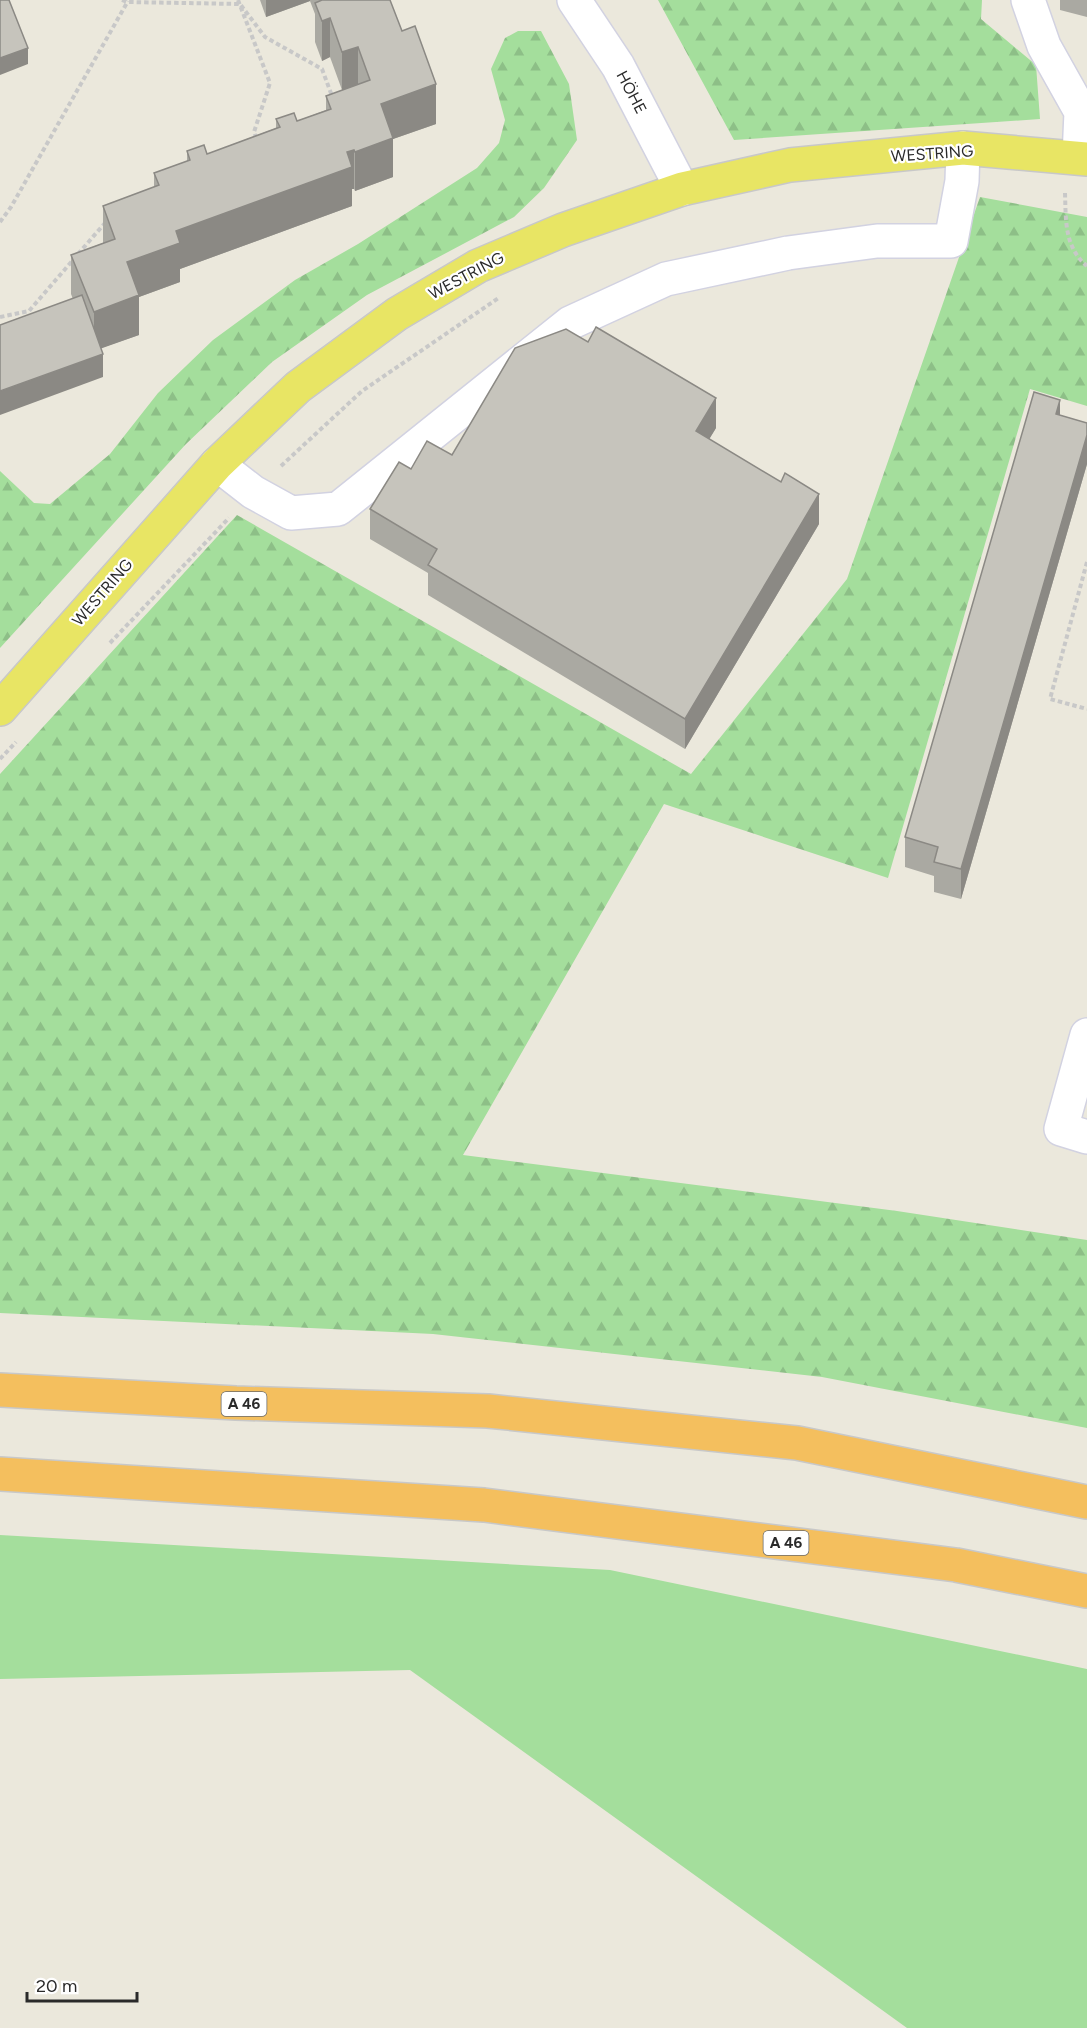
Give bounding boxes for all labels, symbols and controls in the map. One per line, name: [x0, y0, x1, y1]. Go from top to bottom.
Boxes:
street label: HÖHE: [612, 68, 651, 117]
street label: WESTRING: [890, 141, 974, 166]
street label: WESTRING: [425, 248, 507, 303]
street label: WESTRING: [68, 555, 137, 630]
road number: A 46: [222, 1392, 266, 1416]
road number: A 46: [764, 1531, 808, 1555]
scale bar: [27, 1965, 136, 2003]
text: 20 m: [36, 1975, 77, 1997]

